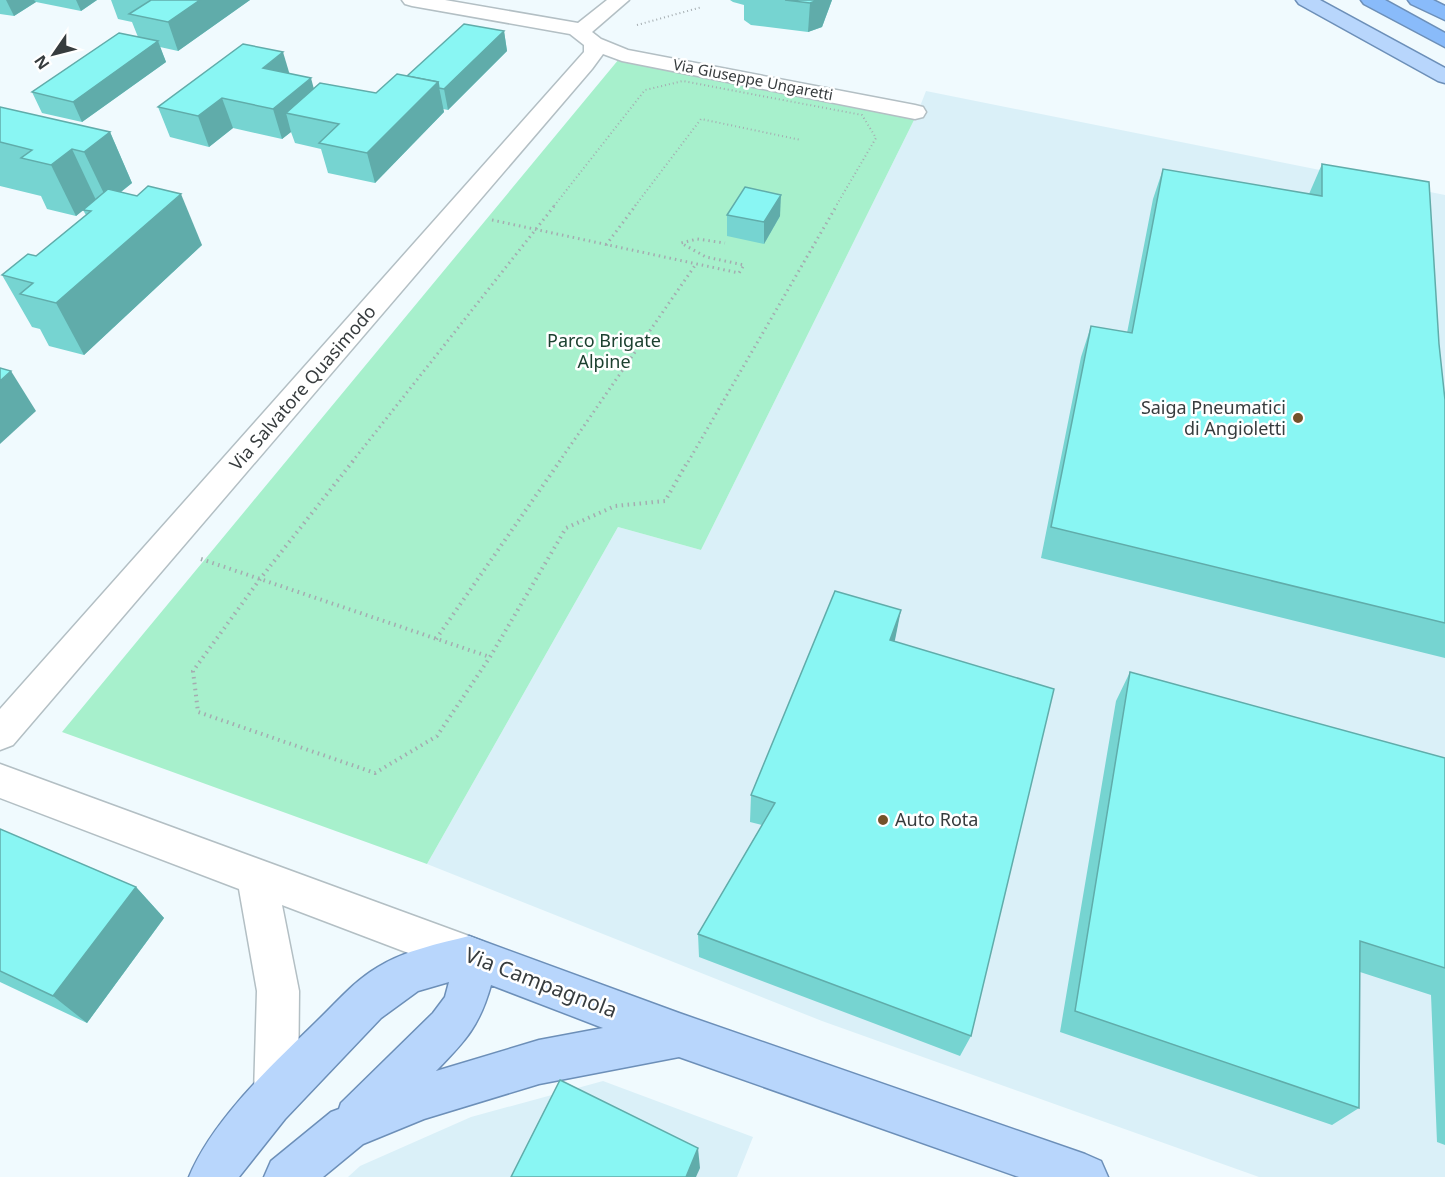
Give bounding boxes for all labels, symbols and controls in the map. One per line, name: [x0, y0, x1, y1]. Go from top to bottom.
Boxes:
north arrow: [24, 24, 84, 84]
text: N: [29, 51, 54, 74]
street label: Via Giuseppe Ungaretti: [671, 54, 835, 104]
street label: Via Salvatore Quasimodo: [224, 300, 381, 475]
park label: Parco Brigate Alpine: [547, 328, 661, 373]
place label: Saiga Pneumatici di Angioletti: [1141, 395, 1286, 440]
marker: Saiga Pneumatici di Angioletti: [1291, 411, 1305, 425]
place label: Auto Rota: [895, 807, 978, 831]
marker: Auto Rota: [876, 813, 890, 827]
street label: Via Campagnola: [461, 940, 621, 1024]

